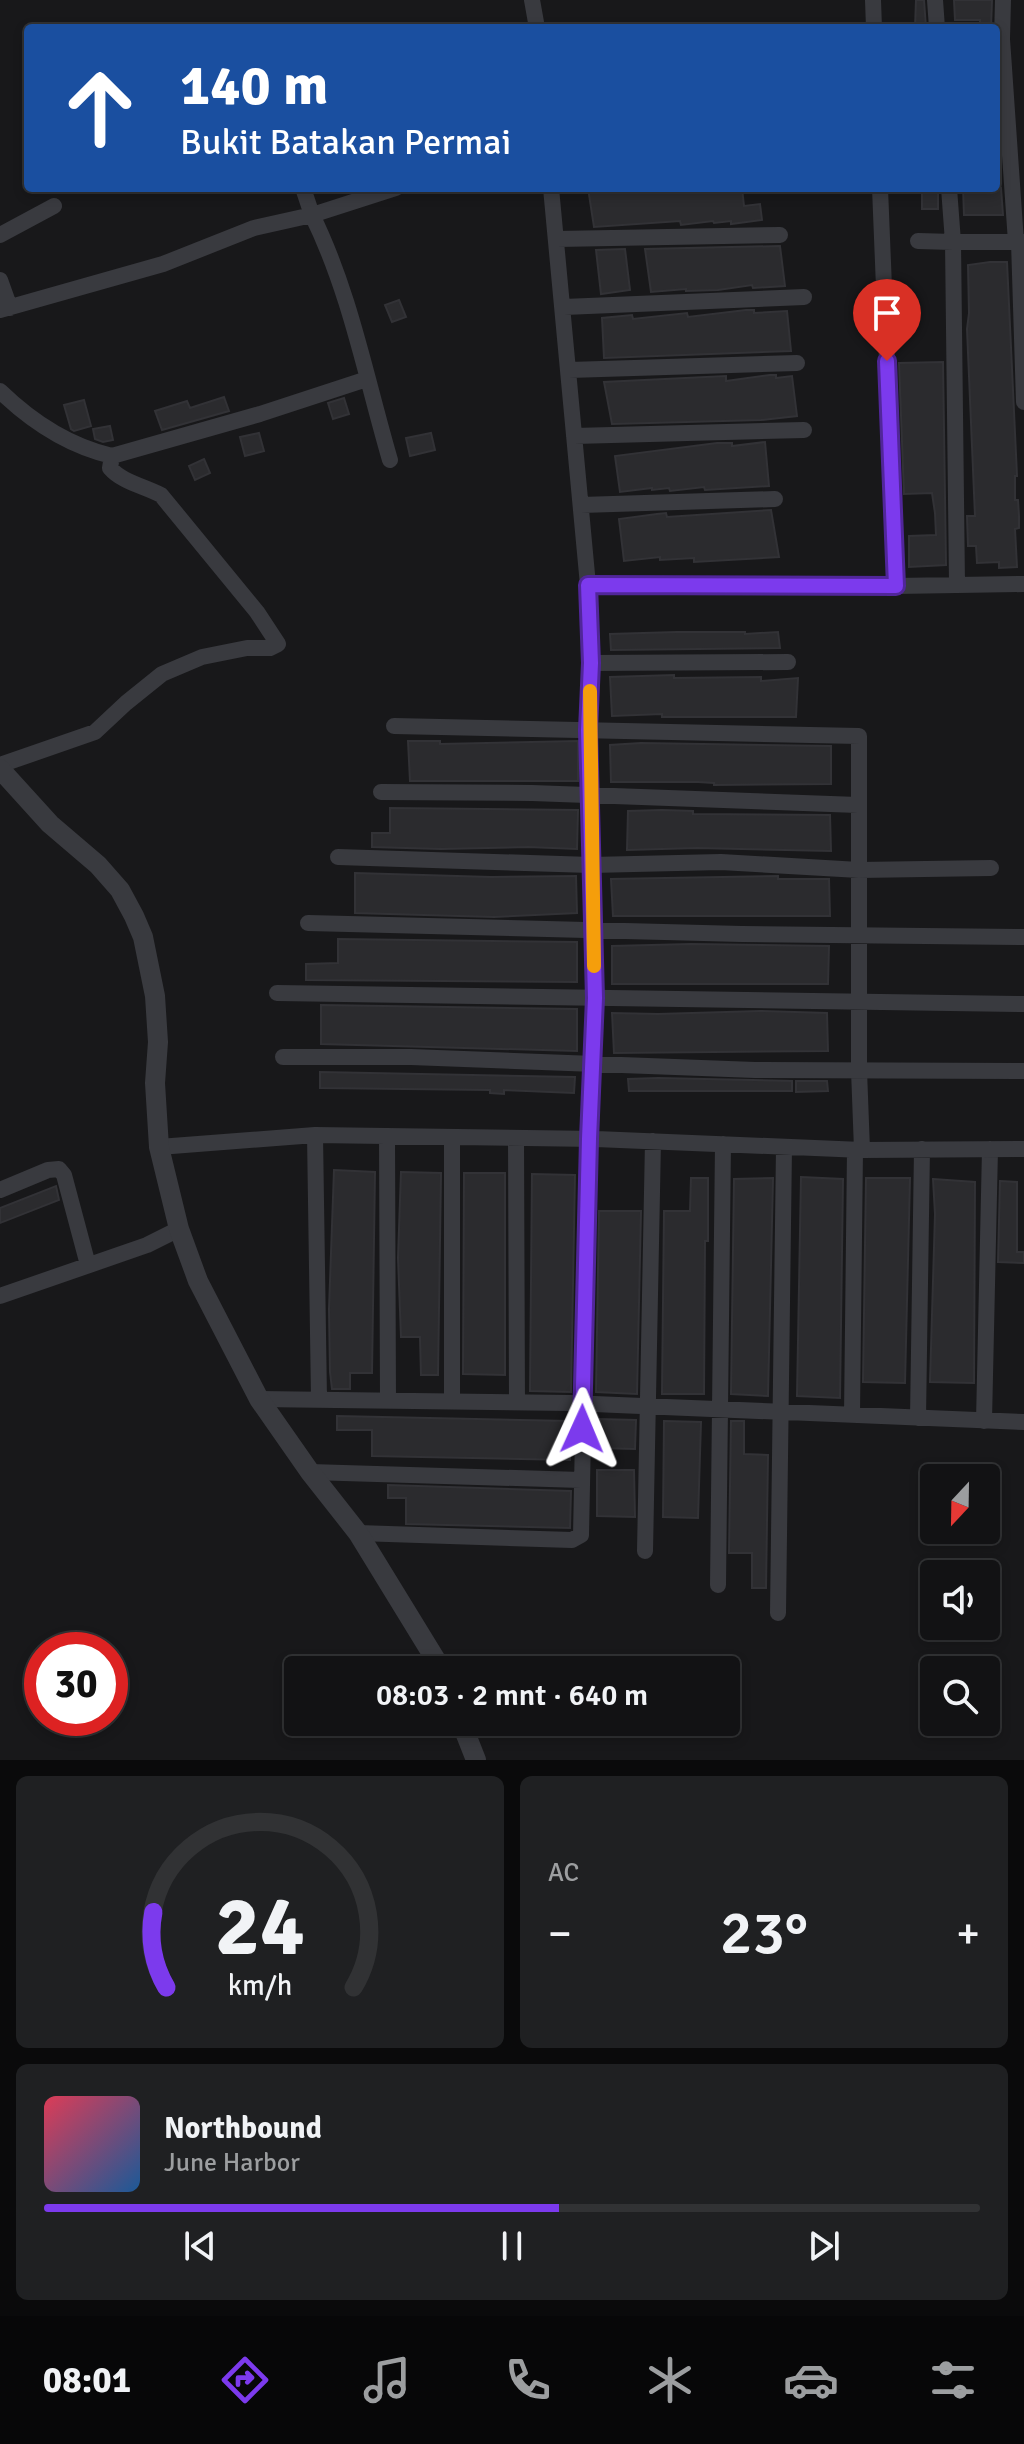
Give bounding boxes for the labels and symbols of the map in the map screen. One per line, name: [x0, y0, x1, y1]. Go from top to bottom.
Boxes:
pin: [853, 279, 921, 361]
position arrow: [540, 1387, 624, 1471]
north arrow: [920, 1464, 1000, 1544]
speed limit sign: 30: [24, 1632, 128, 1736]

